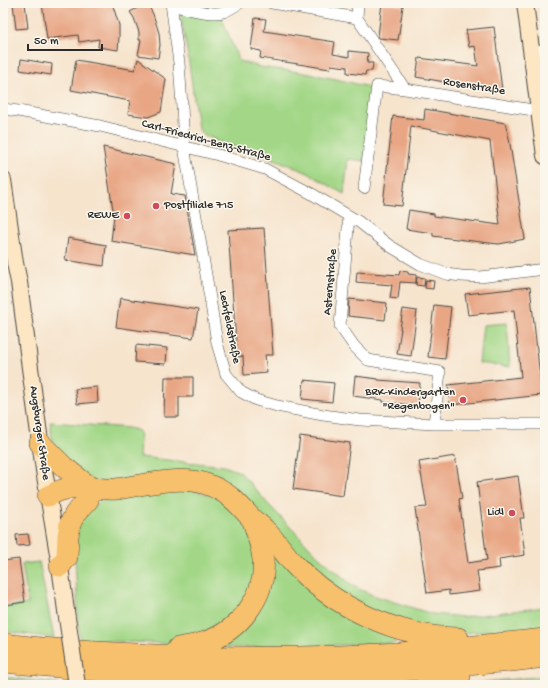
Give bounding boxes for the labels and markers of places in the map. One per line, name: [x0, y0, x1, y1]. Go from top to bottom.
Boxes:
place label: Postfiliale 715: [163, 199, 233, 213]
marker: Postfiliale 715: [151, 201, 161, 211]
place label: REWE: [88, 209, 120, 223]
marker: REWE: [122, 211, 132, 221]
place label: BRK-Kindergarten "Regenbogen": [364, 386, 455, 414]
marker: BRK-Kindergarten "Regenbogen": [458, 395, 468, 405]
place label: Lidl: [487, 506, 504, 520]
marker: Lidl: [507, 508, 517, 518]

